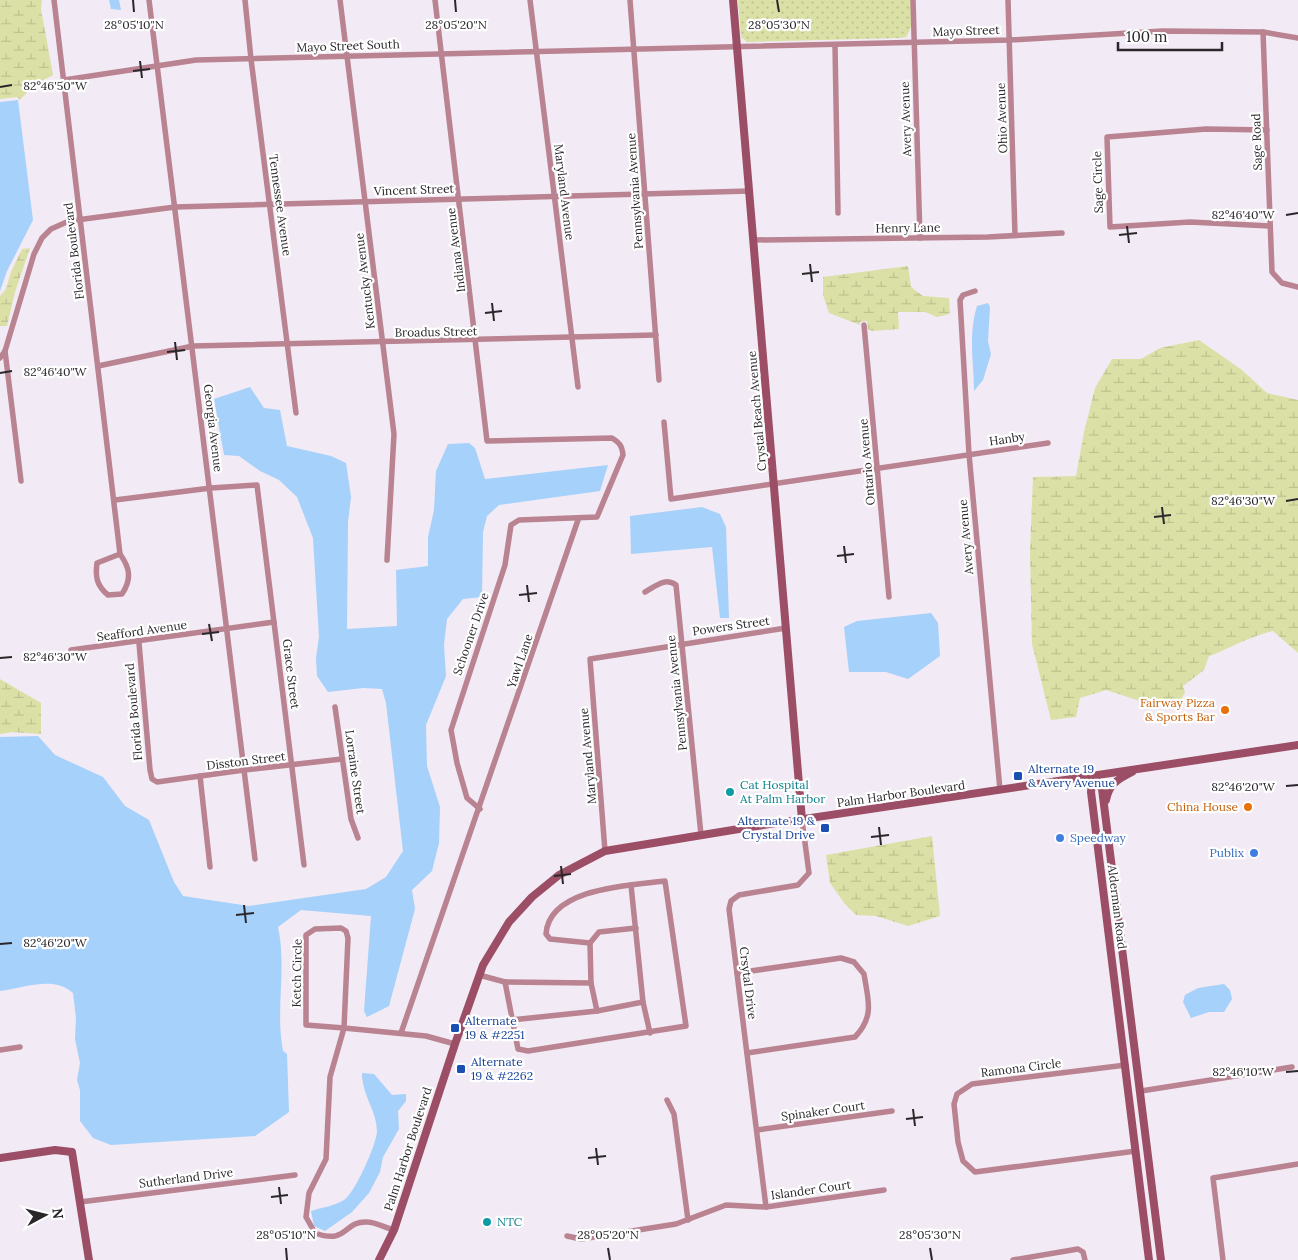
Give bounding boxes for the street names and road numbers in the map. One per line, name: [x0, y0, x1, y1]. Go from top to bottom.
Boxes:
street label: Mayo Street: [932, 22, 1000, 39]
street label: Mayo Street South: [296, 36, 400, 55]
street label: Avery Avenue: [897, 81, 914, 158]
street label: Ohio Avenue: [993, 82, 1010, 154]
street label: Sage Road: [1248, 113, 1265, 171]
street label: Pennsylvania Avenue: [623, 132, 646, 249]
street label: Maryland Avenue: [551, 143, 578, 241]
street label: Sage Circle: [1089, 150, 1106, 213]
street label: Tennessee Avenue: [266, 153, 295, 257]
street label: Vincent Street: [373, 181, 455, 198]
street label: Florida Boulevard: [60, 202, 87, 300]
street label: Indiana Avenue: [443, 206, 468, 293]
street label: Henry Lane: [875, 219, 941, 236]
street label: Kentucky Avenue: [351, 232, 378, 330]
street label: Broadus Street: [394, 323, 478, 340]
street label: Crystal Beach Avenue: [744, 350, 769, 472]
street label: Georgia Avenue: [201, 383, 226, 473]
street label: Ontario Avenue: [855, 418, 878, 506]
street label: Hanby: [988, 428, 1026, 448]
street label: Avery Avenue: [955, 498, 976, 576]
street label: Schooner Drive: [449, 590, 492, 677]
street label: Powers Street: [691, 613, 771, 638]
street label: Seafford Avenue: [96, 617, 188, 644]
street label: Yawl Lane: [503, 631, 536, 691]
street label: Pennsylvania Avenue: [663, 634, 690, 752]
street label: Grace Street: [280, 638, 303, 710]
street label: Florida Boulevard: [122, 663, 145, 761]
street label: Maryland Avenue: [576, 707, 599, 805]
street label: Lorraine Street: [342, 729, 369, 815]
street label: Disston Street: [206, 748, 287, 773]
street label: Palm Harbor Boulevard: [836, 777, 966, 810]
street label: Alderman Road: [1105, 863, 1130, 950]
street label: Ketch Circle: [288, 938, 305, 1008]
street label: Crsytal Drive: [737, 946, 760, 1020]
street label: Ramona Circle: [980, 1055, 1063, 1080]
street label: Palm Harbor Boulevard: [380, 1085, 435, 1213]
street label: Spinaker Court: [780, 1097, 866, 1124]
street label: Sutherland Drive: [138, 1164, 234, 1191]
street label: Islander Court: [770, 1176, 852, 1203]

